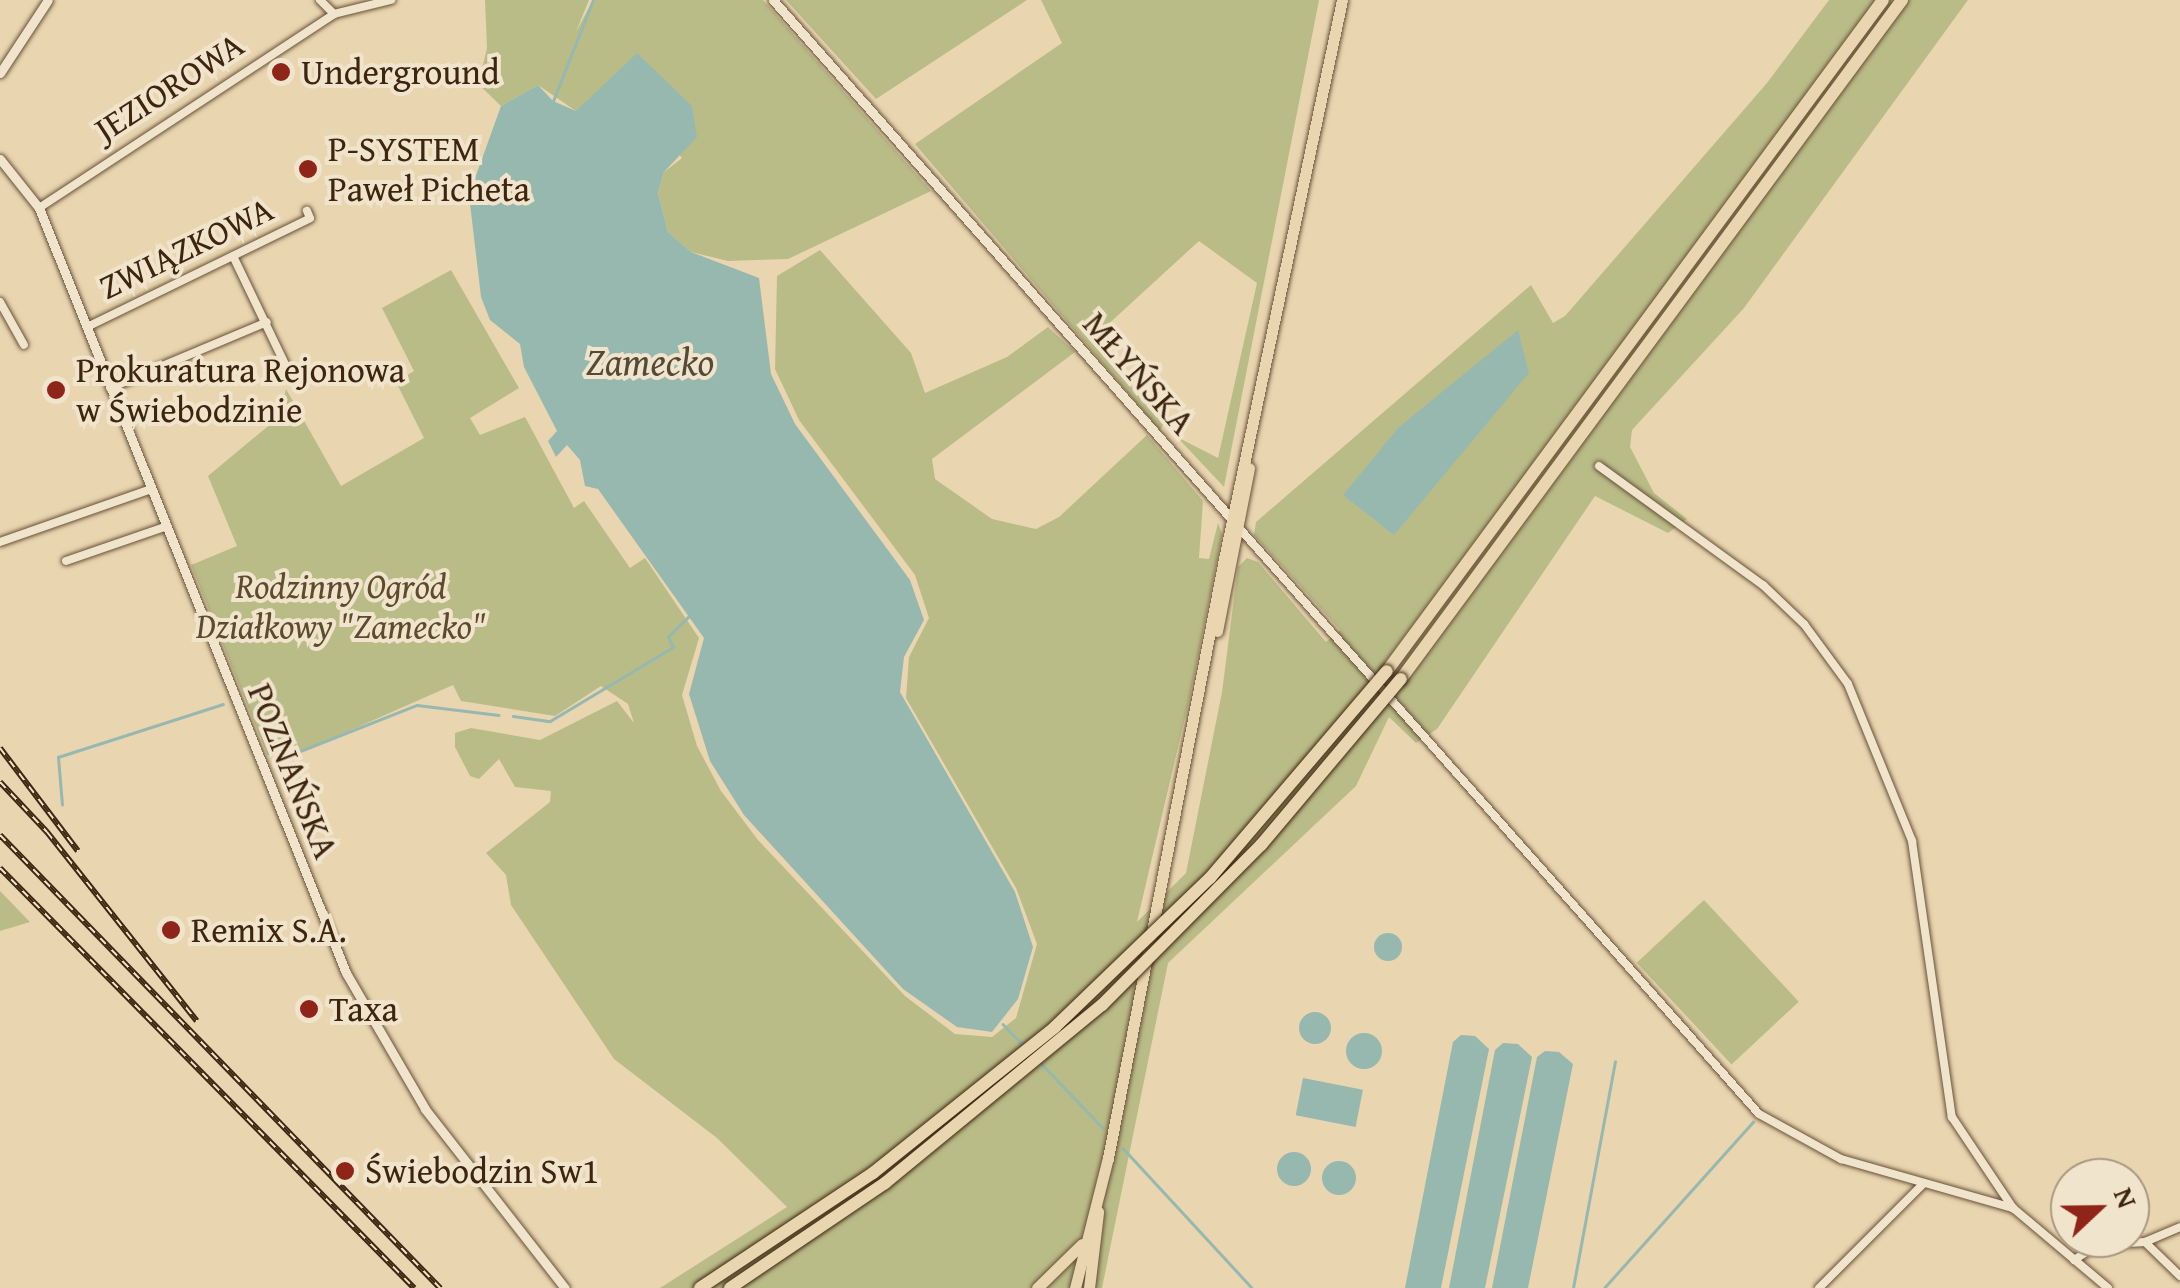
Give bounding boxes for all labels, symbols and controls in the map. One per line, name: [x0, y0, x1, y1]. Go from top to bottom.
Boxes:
street label: JEZIOROWA: [87, 23, 251, 151]
place label: Underground: [301, 51, 500, 93]
marker: Underground: [270, 61, 292, 83]
place label: P-SYSTEM Paweł Picheta: [328, 128, 530, 210]
marker: P-SYSTEM Paweł Picheta: [297, 158, 319, 180]
street label: ZWIĄZKOWA: [92, 188, 280, 308]
street label: MŁYŃSKA: [1074, 303, 1204, 443]
water label: Zamecko: [586, 339, 714, 385]
place label: Prokuratura Rejonowa w Świebodzinie: [76, 349, 405, 431]
marker: Prokuratura Rejonowa w Świebodzinie: [45, 379, 67, 401]
park label: Rodzinny Ogród Działkowy "Zamecko": [196, 565, 486, 647]
street label: POZNAŃSKA: [239, 678, 347, 864]
place label: Remix S.A.: [191, 909, 347, 951]
marker: Remix S.A.: [160, 919, 182, 941]
place label: Taxa: [329, 988, 398, 1030]
marker: Taxa: [298, 998, 320, 1020]
place label: Świebodzin Sw1: [365, 1150, 599, 1192]
north arrow: [2050, 1158, 2150, 1258]
marker: Świebodzin Sw1: [334, 1160, 356, 1182]
text: N: [2104, 1181, 2149, 1214]

